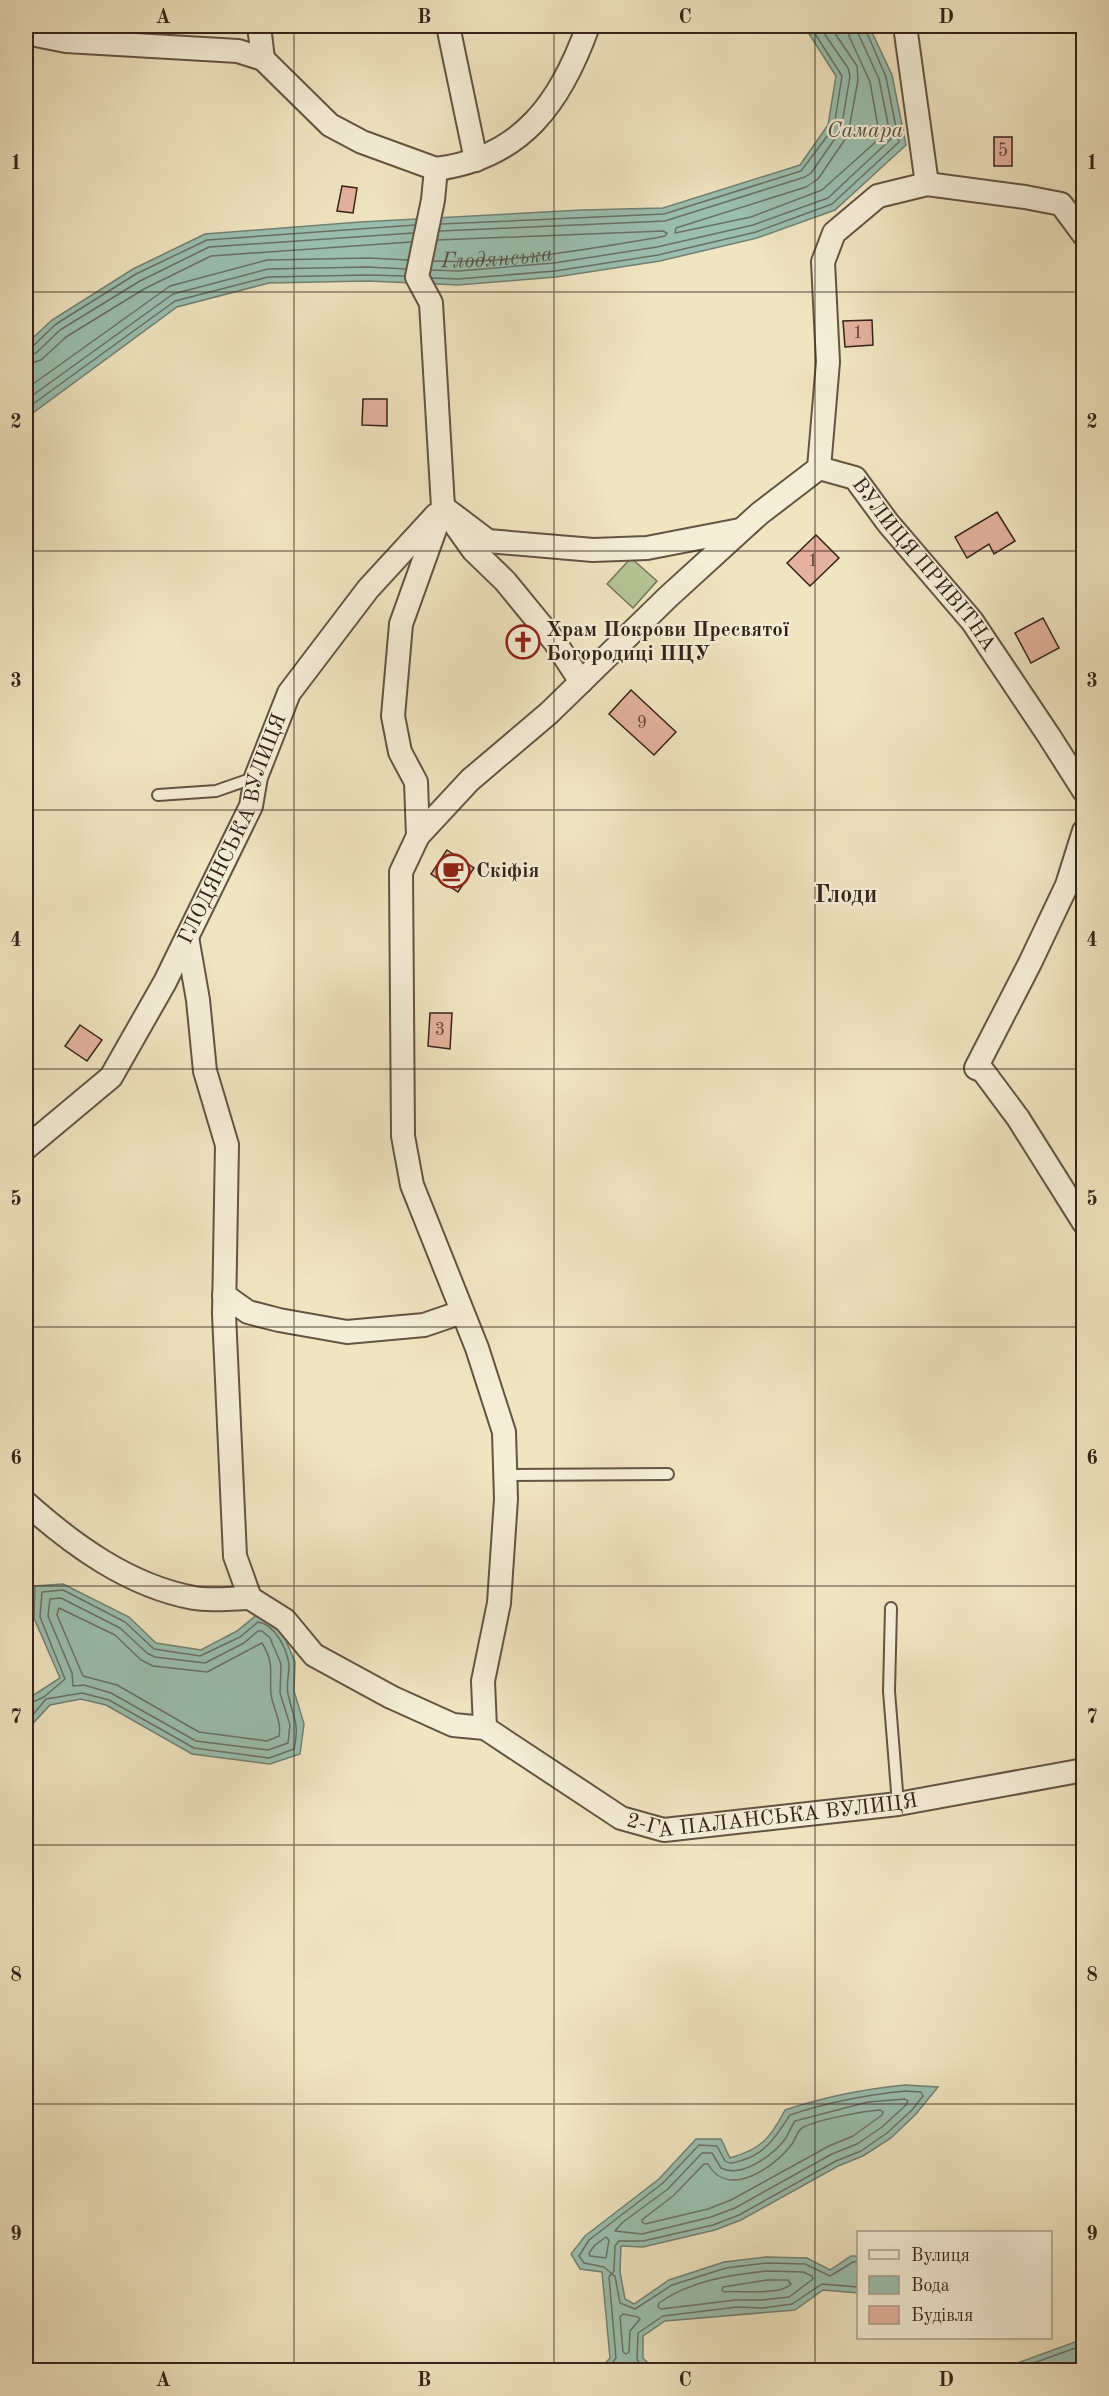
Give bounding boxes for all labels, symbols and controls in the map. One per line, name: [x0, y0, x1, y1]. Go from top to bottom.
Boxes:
text: A: [155, 8, 171, 28]
text: B: [417, 8, 431, 28]
text: C: [678, 8, 692, 28]
text: D: [938, 8, 954, 28]
water label: Самара: [827, 120, 904, 142]
house number: 5: [998, 142, 1008, 160]
text: 1: [10, 154, 22, 174]
text: 1: [1086, 154, 1098, 174]
water label: Глодянська: [440, 243, 554, 272]
house number: 1: [853, 324, 863, 342]
text: 2: [10, 413, 22, 433]
text: 2: [1086, 413, 1098, 433]
street label: ВУЛИЦЯ ПРИВІТНА: [848, 474, 1000, 655]
house number: 1: [808, 552, 818, 570]
place label: Храм Покрови Пресвятої Богородиці ПЦУ: [546, 620, 790, 665]
church icon: Храм Покрови Пресвятої Богородиці ПЦУ: [505, 624, 541, 660]
text: 3: [10, 672, 22, 692]
text: 3: [1086, 672, 1098, 692]
street label: ГЛОДЯНСЬКА ВУЛИЦЯ: [175, 711, 290, 948]
house number: 9: [637, 714, 647, 732]
cafe icon: Скіфія: [435, 853, 471, 889]
place label: Скіфія: [476, 861, 540, 882]
district label: Глоди: [814, 884, 878, 908]
text: 4: [10, 931, 22, 951]
text: 4: [1086, 931, 1098, 951]
house number: 3: [435, 1021, 445, 1039]
text: 5: [10, 1189, 22, 1210]
text: 5: [1086, 1189, 1098, 1210]
text: 6: [10, 1449, 22, 1469]
text: 6: [1086, 1449, 1098, 1469]
text: 7: [10, 1708, 22, 1728]
text: 7: [1086, 1708, 1098, 1728]
street label: 2-ГА ПАЛАНСЬКА ВУЛИЦЯ: [624, 1790, 920, 1841]
text: 8: [10, 1966, 22, 1986]
text: 8: [1086, 1966, 1098, 1986]
text: 9: [10, 2225, 22, 2245]
text: 9: [1086, 2225, 1098, 2245]
legend: [857, 2231, 1052, 2339]
text: Вулиця: [911, 2247, 970, 2265]
text: Вода: [911, 2277, 950, 2295]
text: Будівля: [911, 2307, 973, 2325]
text: A: [155, 2371, 171, 2391]
text: B: [417, 2371, 431, 2391]
text: C: [678, 2371, 692, 2391]
text: D: [938, 2371, 954, 2391]

